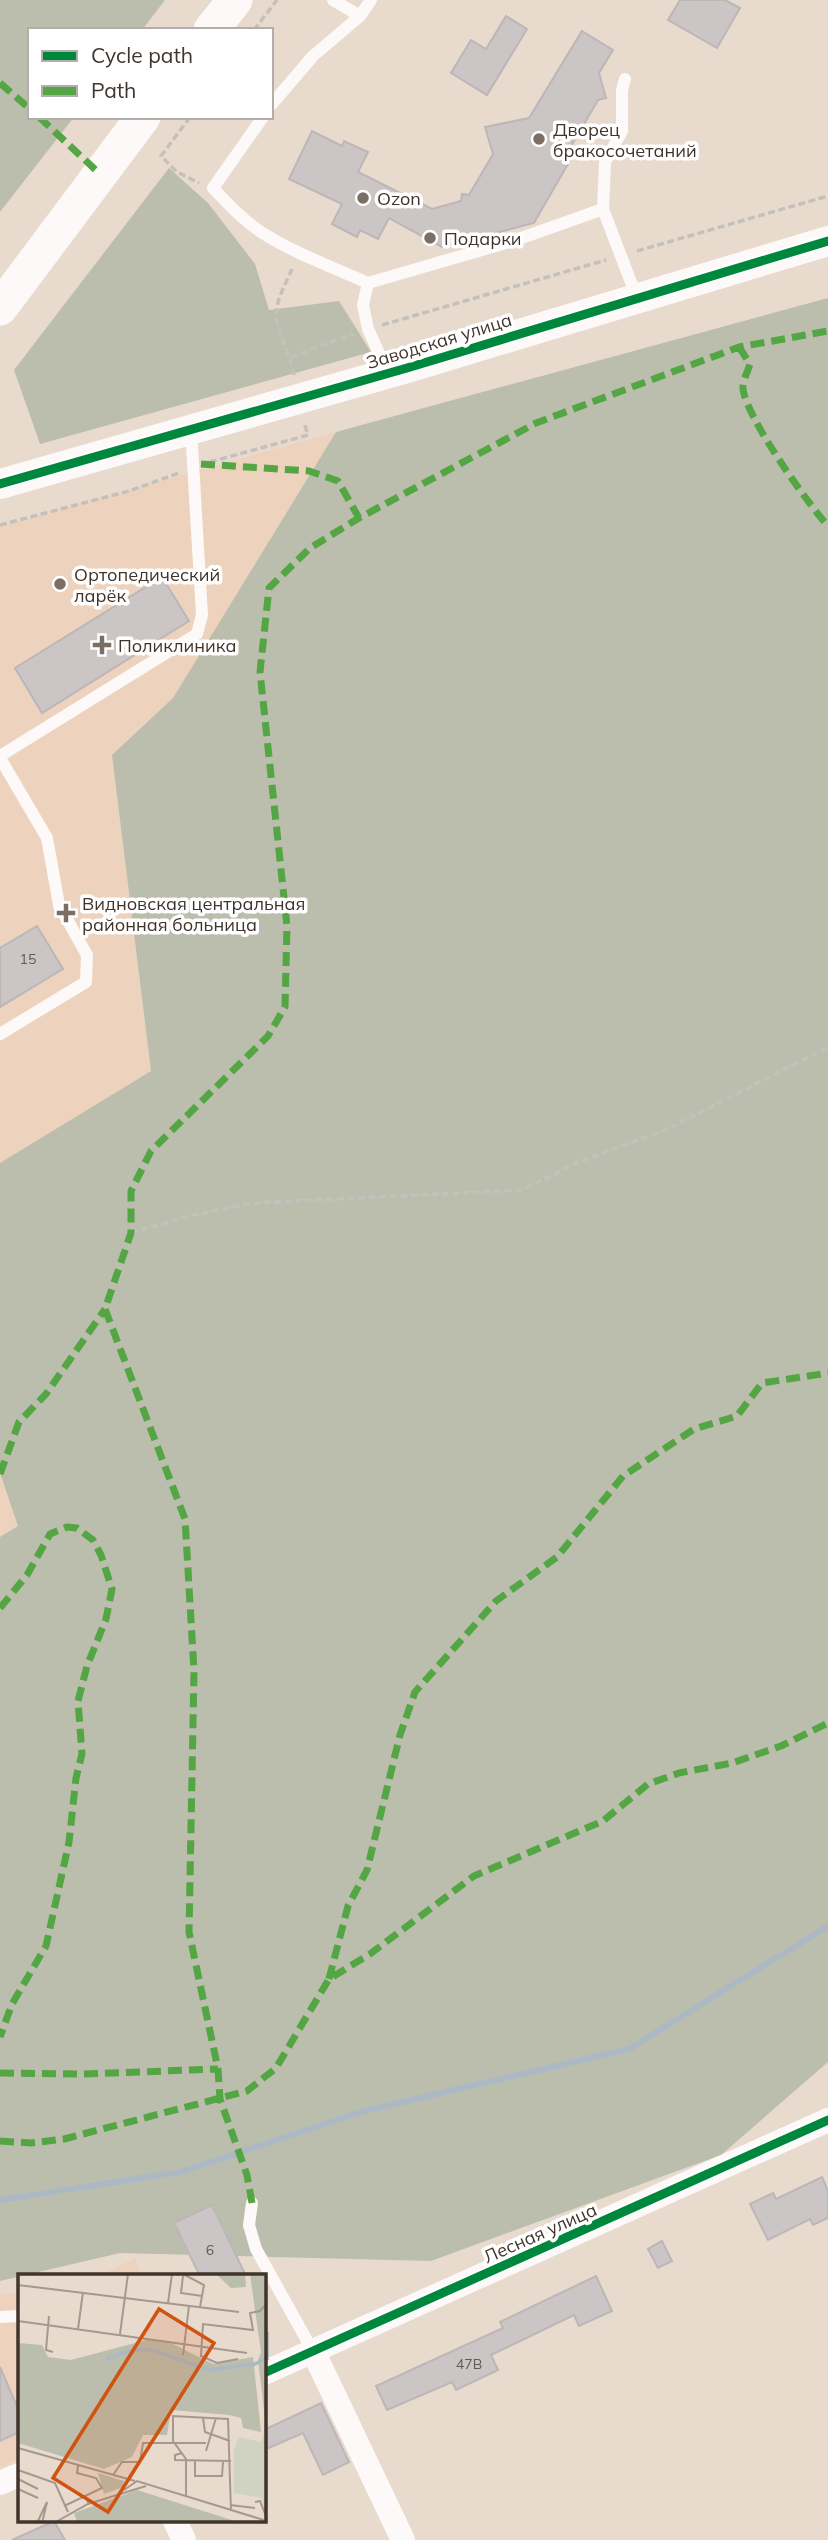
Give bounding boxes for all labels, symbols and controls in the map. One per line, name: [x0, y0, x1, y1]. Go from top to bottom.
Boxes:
legend: [28, 28, 273, 119]
text: Cycle path: [91, 42, 193, 68]
text: Path: [91, 77, 136, 103]
place label: Дворец бракосочетаний: [553, 118, 697, 162]
marker: Дворец бракосочетаний: [531, 131, 547, 147]
place label: Ozon: [377, 187, 421, 210]
marker: Ozon: [355, 190, 371, 206]
place label: Подарки: [444, 227, 522, 250]
marker: Подарки: [422, 230, 438, 246]
street label: Заводская улица: [363, 308, 515, 374]
place label: Ортопедический ларёк: [74, 563, 220, 607]
marker: Ортопедический ларёк: [52, 576, 68, 592]
place label: Поликлиника: [118, 634, 236, 657]
marker: Поликлиника: [92, 635, 112, 655]
place label: Видновская центральная районная больница: [82, 892, 305, 936]
marker: Видновская центральная районная больница: [56, 903, 76, 923]
house number: 15: [20, 950, 36, 968]
street label: Лесная улица: [480, 2198, 600, 2268]
house number: 6: [206, 2241, 214, 2259]
inset map: [18, 2274, 266, 2522]
house number: 47В: [456, 2355, 482, 2373]

